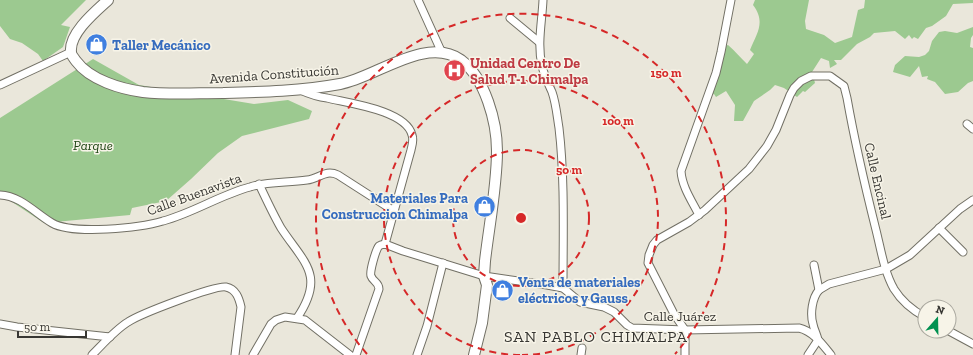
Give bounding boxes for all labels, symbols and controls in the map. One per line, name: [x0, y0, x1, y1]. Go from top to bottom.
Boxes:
shop icon: Taller Mecánico: [84, 32, 110, 58]
place label: Taller Mecánico: [112, 37, 211, 54]
place label: Unidad Centro De Salud T-1 Chimalpa: [470, 55, 588, 88]
hospital icon: Unidad Centro De Salud T-1 Chimalpa: [441, 58, 467, 84]
street label: Avenida Constitución: [209, 61, 339, 87]
text: 150 m: [651, 66, 682, 80]
text: 100 m: [602, 114, 634, 128]
park label: Parque: [73, 137, 113, 154]
street label: Calle Encinal: [860, 141, 895, 221]
text: 50 m: [556, 163, 582, 177]
street label: Calle Buenavista: [144, 169, 244, 219]
place label: Materiales Para Construccion Chimalpa: [322, 190, 468, 223]
shop icon: Materiales Para Construccion Chimalpa: [471, 193, 497, 219]
centre of rings: [514, 211, 528, 225]
place label: Venta de materiales eléctricos y Gauss: [518, 274, 641, 307]
shop icon: Venta de materiales eléctricos y Gauss: [490, 277, 516, 303]
north arrow: [917, 299, 957, 339]
text: N: [934, 303, 947, 318]
street label: Calle Juárez: [644, 308, 717, 325]
scale bar: [18, 313, 86, 339]
text: 50 m: [24, 320, 51, 334]
district label: SAN PABLO CHIMALPA: [504, 327, 688, 346]

